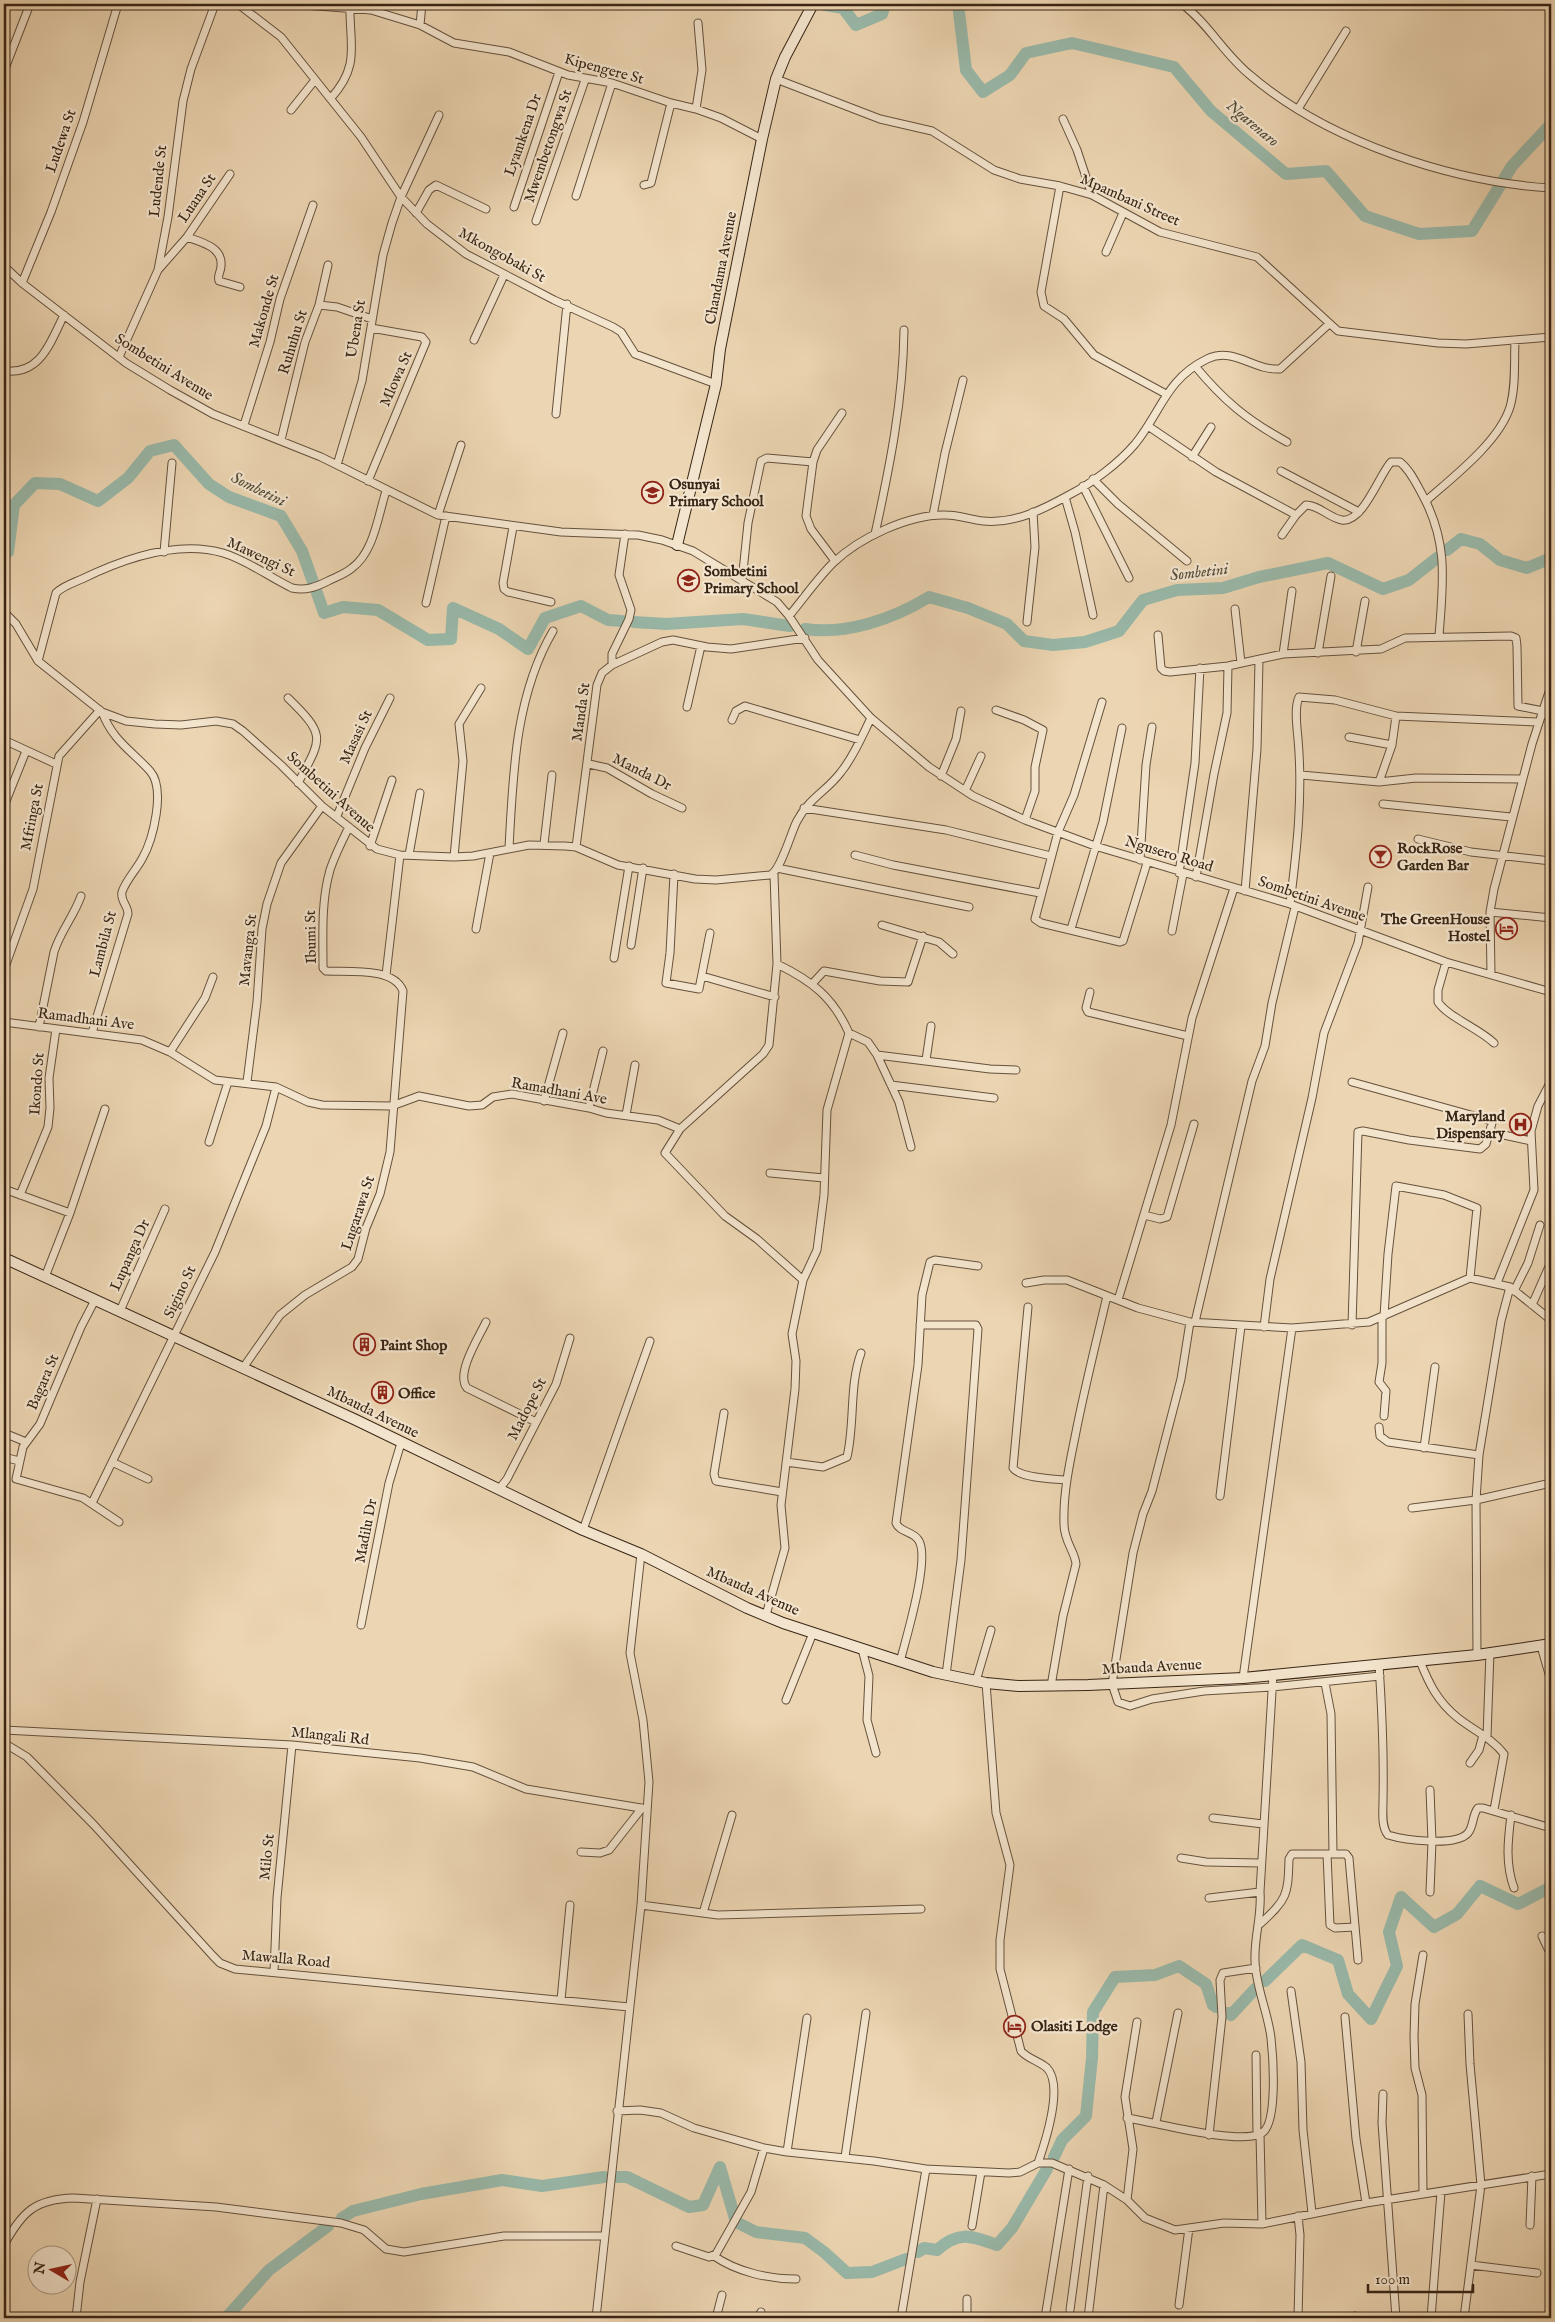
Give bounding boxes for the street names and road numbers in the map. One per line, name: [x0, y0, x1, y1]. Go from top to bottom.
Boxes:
street label: Kipengere St: [562, 49, 646, 89]
street label: Mwembetongwa St: [520, 87, 576, 205]
street label: Lyamkena Dr: [500, 91, 546, 179]
street label: Ludewa St: [41, 107, 81, 175]
street label: Ludende St: [145, 144, 171, 218]
street label: Luana St: [174, 170, 220, 226]
street label: Mpambani Street: [1077, 170, 1183, 230]
street label: Chandama Avenue: [701, 210, 741, 326]
street label: Mkongobaki St: [455, 223, 549, 287]
street label: Makonde St: [244, 272, 284, 350]
street label: Ubena St: [342, 299, 370, 359]
street label: Ruhuhu St: [274, 307, 312, 377]
street label: Sombetini Avenue: [111, 329, 217, 405]
street label: Mlowa St: [375, 348, 417, 410]
street label: Mawengi St: [224, 533, 298, 581]
street label: Manda St: [567, 681, 595, 743]
street label: Masasi St: [335, 707, 377, 767]
street label: Sombetini Avenue: [283, 747, 379, 837]
street label: Manda Dr: [609, 749, 675, 795]
street label: Mfringa St: [16, 782, 48, 852]
street label: Ngusero Road: [1123, 832, 1216, 877]
street label: Sombetini Avenue: [1256, 872, 1368, 926]
street label: Lambila St: [85, 909, 121, 979]
street label: Ibumi St: [301, 910, 321, 964]
street label: Mavanga St: [235, 913, 261, 987]
street label: Ramadhani Ave: [37, 1004, 135, 1034]
street label: Ikondo St: [25, 1052, 49, 1116]
street label: Ramadhani Ave: [510, 1073, 608, 1109]
street label: Lugarawa St: [337, 1173, 379, 1253]
street label: Lupanga Dr: [106, 1216, 154, 1294]
street label: Sigino St: [160, 1263, 200, 1321]
street label: Bagara St: [23, 1351, 63, 1413]
street label: Madope St: [503, 1374, 551, 1444]
street label: Mbauda Avenue: [324, 1382, 422, 1443]
street label: Madilu Dr: [350, 1497, 382, 1565]
street label: Mbauda Avenue: [703, 1562, 803, 1620]
street label: Mbauda Avenue: [1102, 1655, 1203, 1679]
street label: Mlangali Rd: [290, 1722, 371, 1750]
street label: Milo St: [255, 1833, 279, 1881]
street label: Mawalla Road: [241, 1946, 332, 1972]

